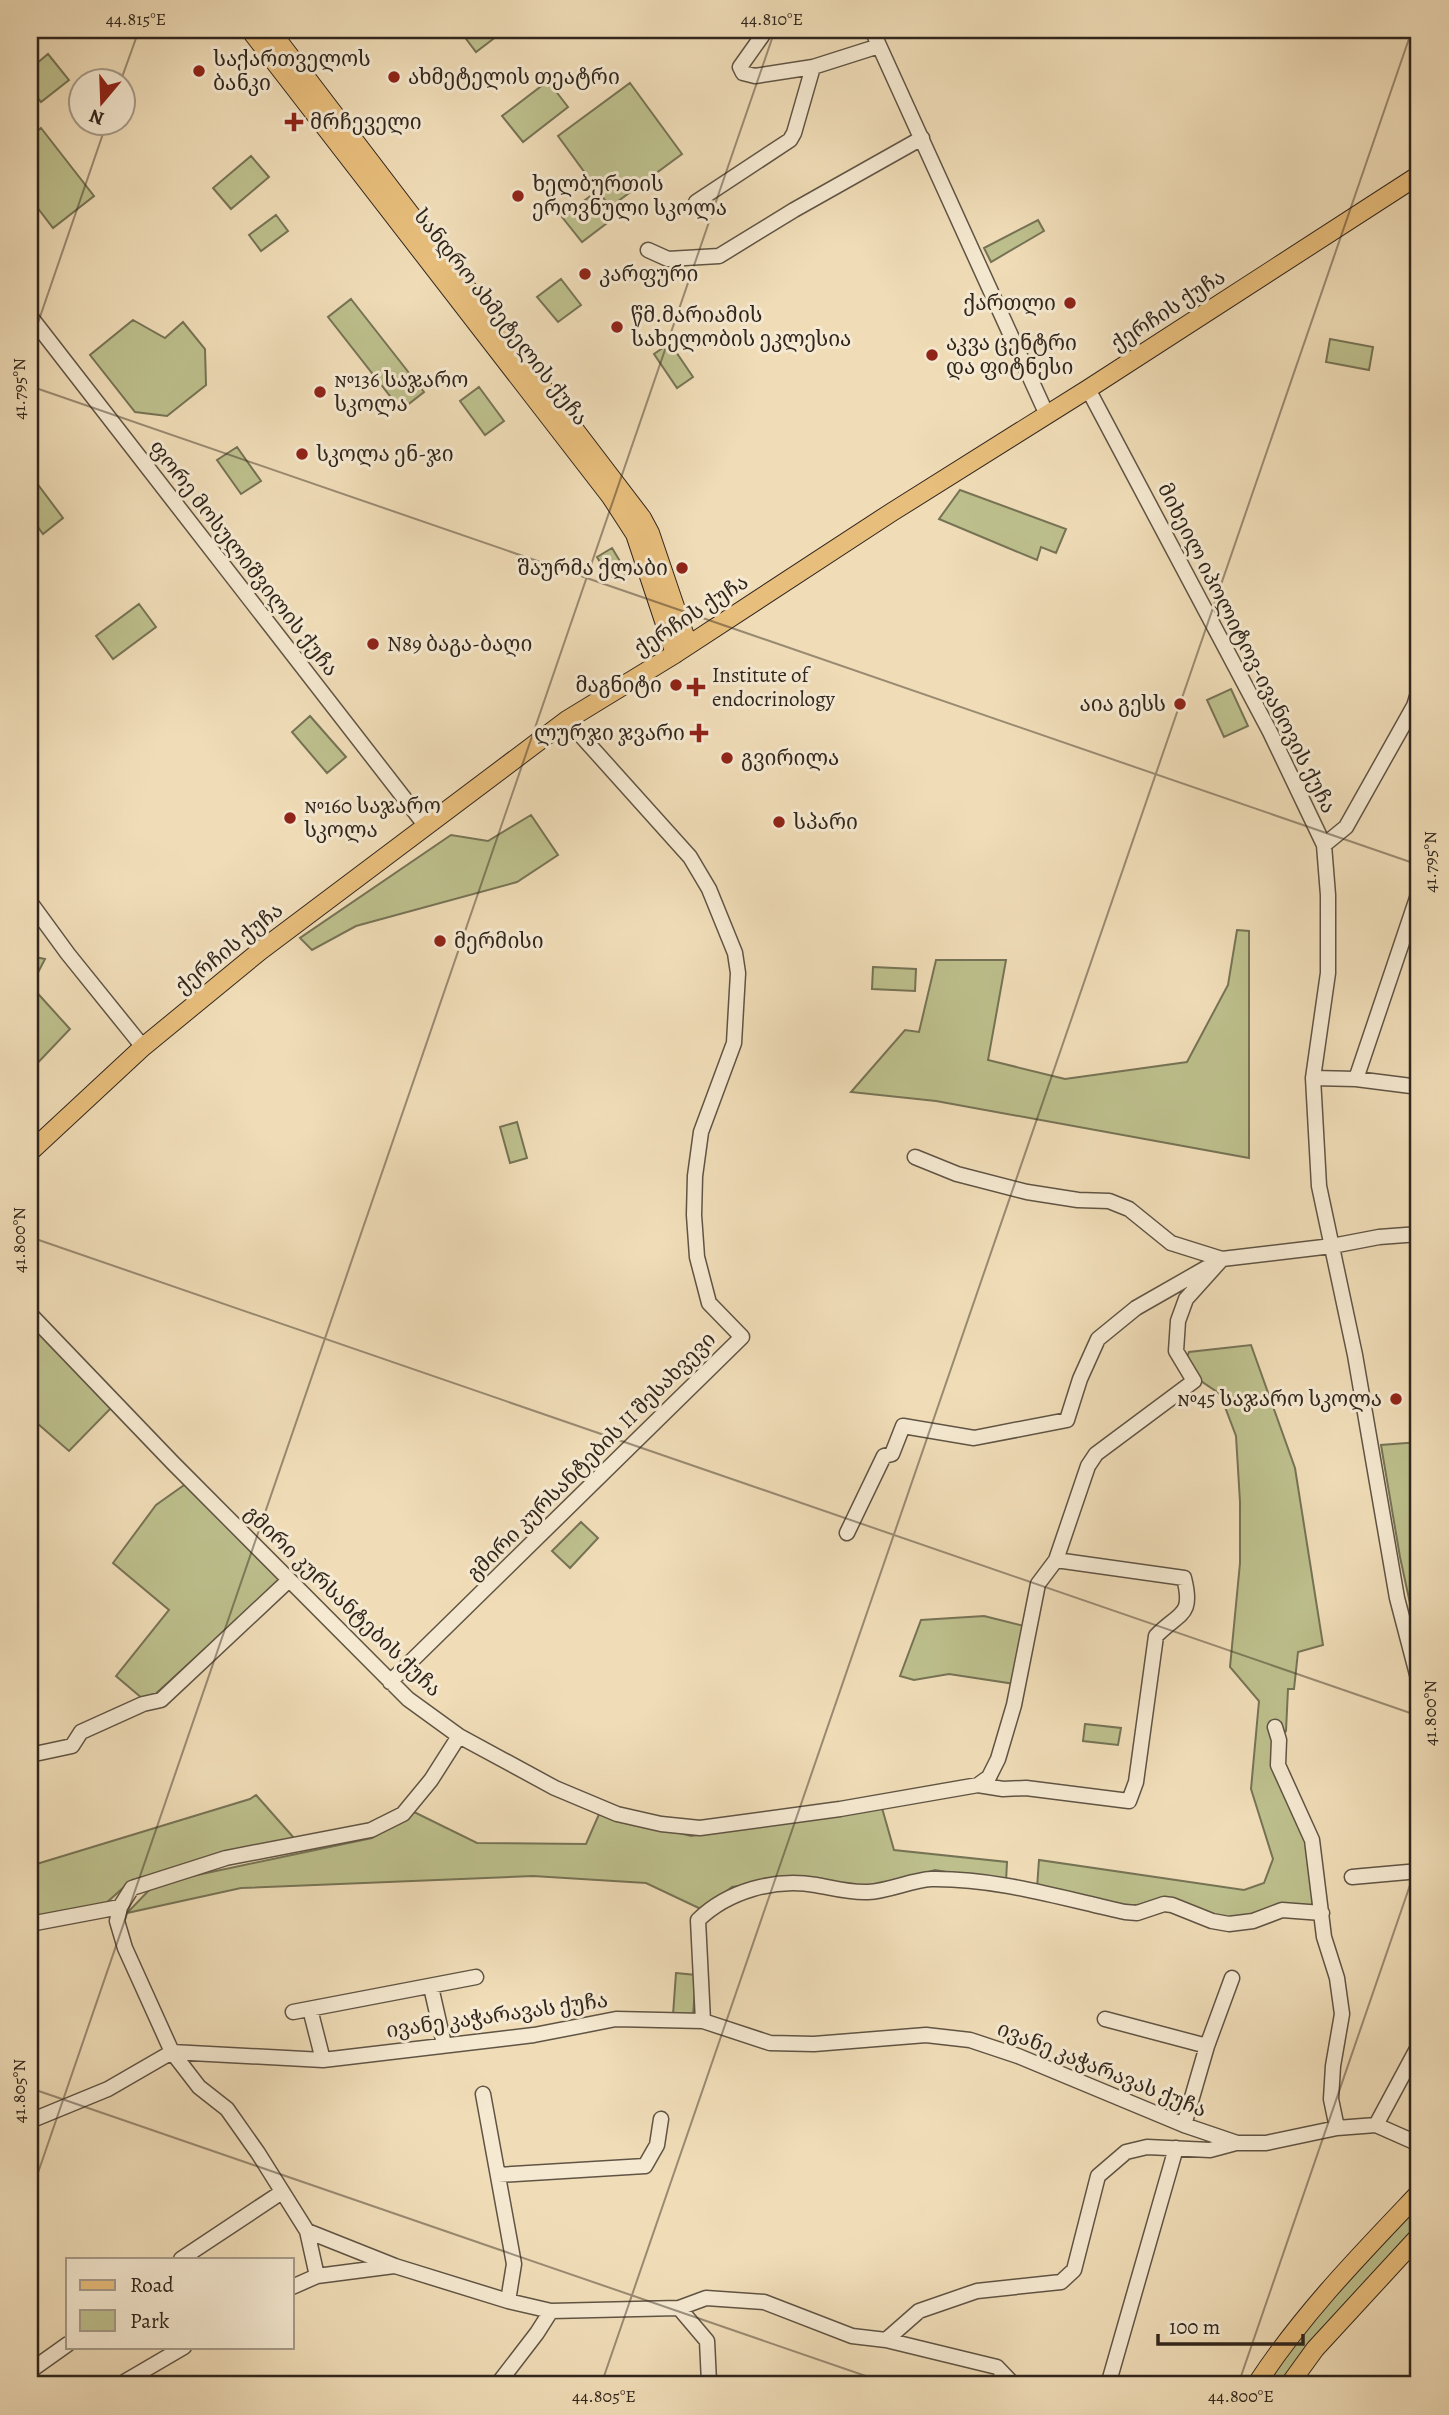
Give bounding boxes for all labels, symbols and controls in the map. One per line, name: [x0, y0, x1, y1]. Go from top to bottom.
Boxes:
text: 44.815°E: [106, 7, 166, 31]
text: 44.810°E: [741, 7, 803, 31]
place label: საქართველოს ბანკი: [213, 45, 371, 97]
marker: საქართველოს ბანკი: [191, 63, 207, 79]
place label: ახმეტელის თეატრი: [408, 63, 620, 91]
north arrow: [66, 66, 136, 136]
marker: ახმეტელის თეატრი: [386, 69, 402, 85]
text: N: [86, 103, 108, 132]
place label: მრჩეველი: [310, 108, 422, 136]
marker: მრჩეველი: [284, 112, 304, 132]
place label: ხელბურთის ეროვნული სკოლა: [532, 170, 727, 222]
marker: ხელბურთის ეროვნული სკოლა: [510, 188, 526, 204]
street label: სანდრო ახმეტელის ქუჩა: [408, 203, 594, 431]
place label: კარფური: [599, 260, 698, 288]
street label: ქერჩის ქუჩა: [1106, 263, 1230, 357]
marker: კარფური: [577, 266, 593, 282]
place label: ქართლი: [963, 289, 1056, 317]
marker: ქართლი: [1062, 295, 1078, 311]
place label: წმ.მარიამის სახელობის ეკლესია: [631, 301, 851, 353]
marker: წმ.მარიამის სახელობის ეკლესია: [609, 319, 625, 335]
place label: აკვა ცენტრი და ფიტნესი: [946, 329, 1077, 381]
marker: აკვა ცენტრი და ფიტნესი: [924, 347, 940, 363]
text: 41.795°N: [7, 358, 31, 420]
place label: №136 საჯარო სკოლა: [334, 366, 468, 418]
marker: №136 საჯარო სკოლა: [312, 384, 328, 400]
street label: ფორე მოსულიშვილის ქუჩა: [143, 434, 345, 682]
place label: სკოლა ენ-ჯი: [316, 440, 454, 468]
marker: სკოლა ენ-ჯი: [294, 446, 310, 462]
street label: მიხეილ იპოლიტოვ-ივანოვის ქუჩა: [1151, 478, 1343, 818]
place label: შაურმა ქლაბი: [517, 554, 668, 582]
marker: შაურმა ქლაბი: [674, 560, 690, 576]
street label: ქერჩის ქუჩა: [629, 568, 753, 662]
place label: N89 ბაგა-ბაღი: [387, 630, 532, 658]
marker: N89 ბაგა-ბაღი: [365, 636, 381, 652]
place label: Institute of endocrinology: [712, 661, 836, 713]
place label: მაგნიტი: [575, 671, 662, 699]
marker: მაგნიტი: [668, 677, 684, 693]
marker: Institute of endocrinology: [686, 677, 706, 697]
place label: აია გესს: [1079, 690, 1166, 718]
marker: აია გესს: [1172, 696, 1188, 712]
place label: ლურჯი ჯვარი: [534, 719, 685, 747]
marker: ლურჯი ჯვარი: [691, 725, 707, 741]
place label: გვირილა: [741, 744, 839, 772]
marker: გვირილა: [719, 750, 735, 766]
place label: №160 საჯარო სკოლა: [304, 792, 441, 844]
place label: სპარი: [793, 808, 858, 836]
marker: №160 საჯარო სკოლა: [282, 810, 298, 826]
marker: სპარი: [771, 814, 787, 830]
text: 41.795°N: [1418, 831, 1442, 893]
street label: ქერჩის ქუჩა: [169, 896, 289, 1000]
place label: მერმისი: [454, 927, 544, 955]
marker: მერმისი: [432, 933, 448, 949]
text: 41.800°N: [7, 1207, 31, 1273]
street label: გმირი კურსანტების II შესახვევი: [460, 1325, 722, 1587]
place label: №45 საჯარო სკოლა: [1177, 1385, 1382, 1413]
marker: №45 საჯარო სკოლა: [1388, 1391, 1404, 1407]
street label: გმირი კურსანტების ქუჩა: [238, 1499, 448, 1703]
text: 41.800°N: [1418, 1680, 1442, 1746]
street label: ივანე კაჭარავას ქუჩა: [384, 1986, 610, 2044]
street label: ივანე კაჭარავას ქუჩა: [993, 2014, 1211, 2124]
text: 41.805°N: [7, 2059, 31, 2123]
legend: [66, 2258, 294, 2348]
text: Road: [130, 2271, 174, 2299]
scale bar: [1158, 2303, 1304, 2347]
text: Park: [130, 2307, 170, 2335]
text: 100 m: [1169, 2313, 1220, 2341]
text: 44.805°E: [572, 2384, 636, 2408]
text: 44.800°E: [1208, 2384, 1274, 2408]

